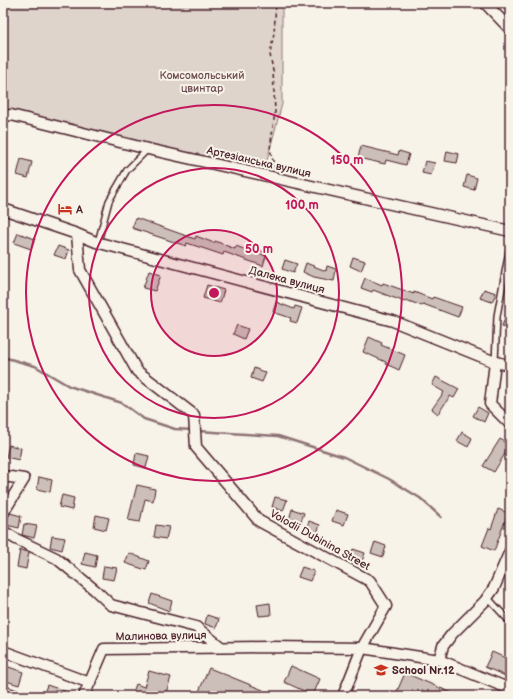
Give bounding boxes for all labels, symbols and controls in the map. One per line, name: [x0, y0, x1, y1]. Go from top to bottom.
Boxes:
park label: Комсомольський цвинтар: [160, 69, 244, 95]
street label: Артезіанська вулиця: [205, 143, 312, 180]
text: 150 m: [331, 153, 363, 168]
text: 100 m: [285, 198, 319, 213]
hotel icon: А: [57, 201, 73, 217]
place label: А: [75, 203, 83, 216]
text: 50 m: [245, 242, 273, 257]
street label: Далека вулиця: [248, 264, 326, 296]
centre of rings: [207, 286, 221, 300]
street label: Volodii Dubinina Street: [268, 507, 373, 573]
street label: Малинова вулиця: [115, 629, 207, 643]
school or university icon: School Nr.12: [373, 662, 389, 678]
place label: School Nr.12: [392, 664, 455, 677]

